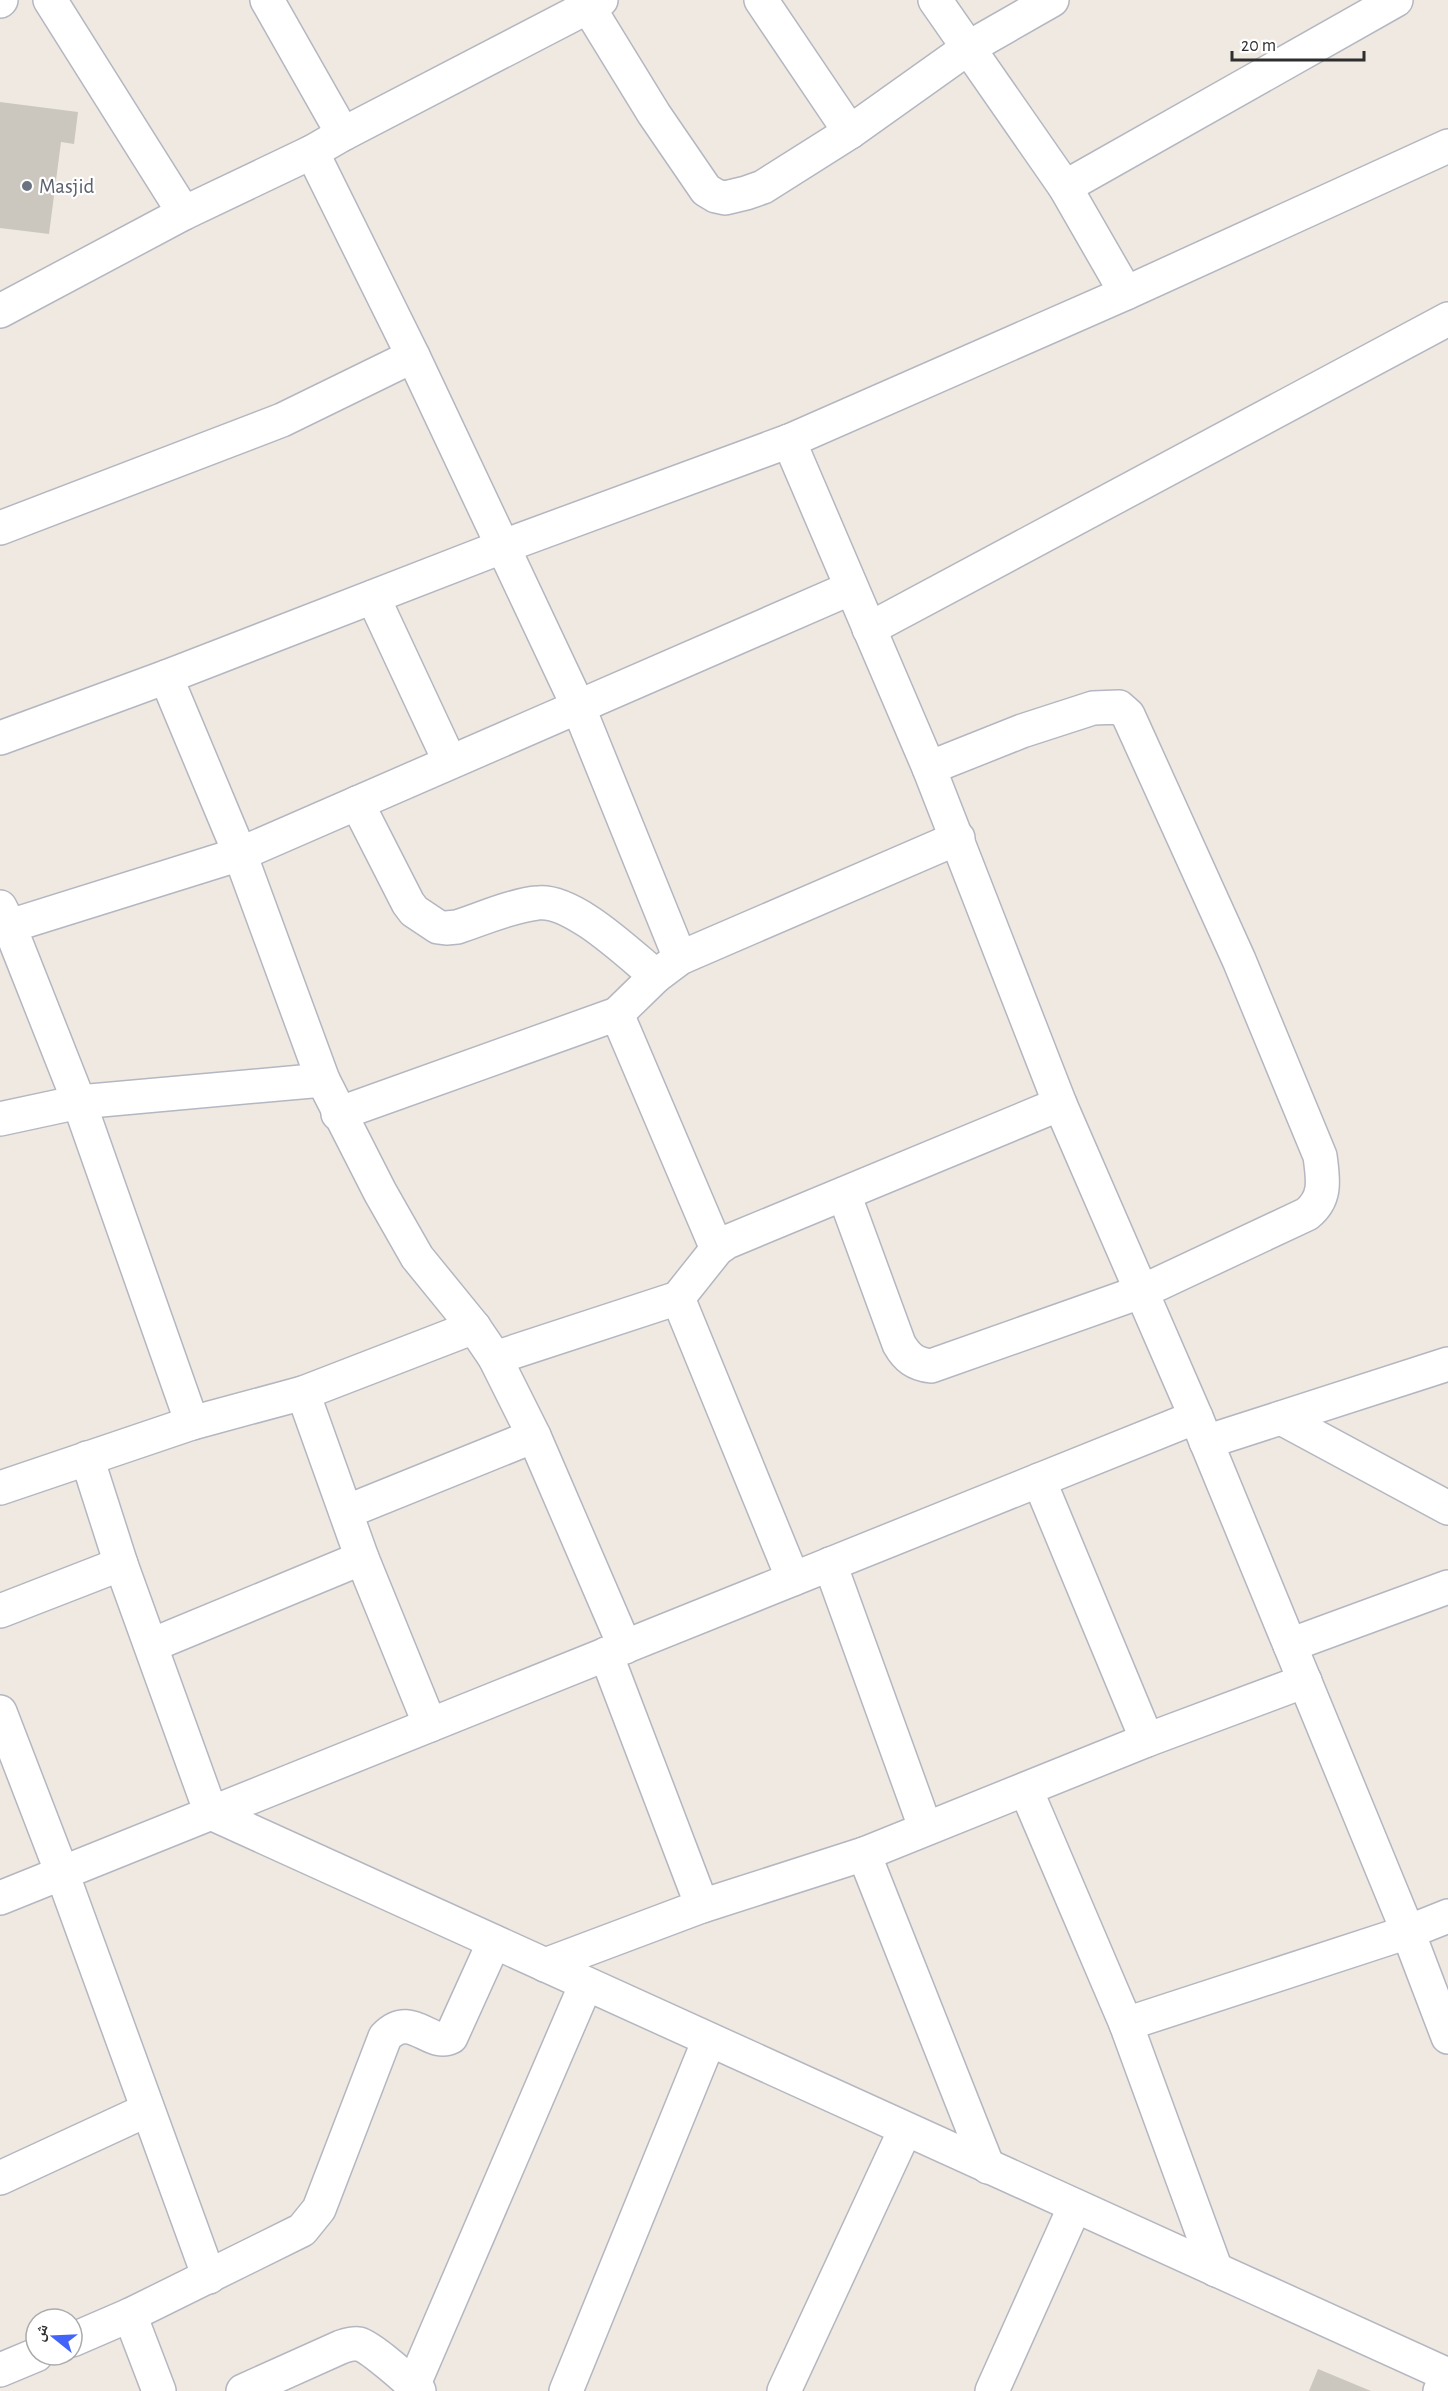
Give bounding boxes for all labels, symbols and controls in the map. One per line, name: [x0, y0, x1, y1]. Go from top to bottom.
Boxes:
scale bar: [1232, 24, 1364, 62]
text: 20 m: [1241, 37, 1276, 55]
place label: Masjid: [39, 176, 94, 197]
marker: Masjid: [20, 179, 34, 193]
north arrow: [24, 2307, 84, 2367]
text: ش: [30, 2322, 52, 2344]

